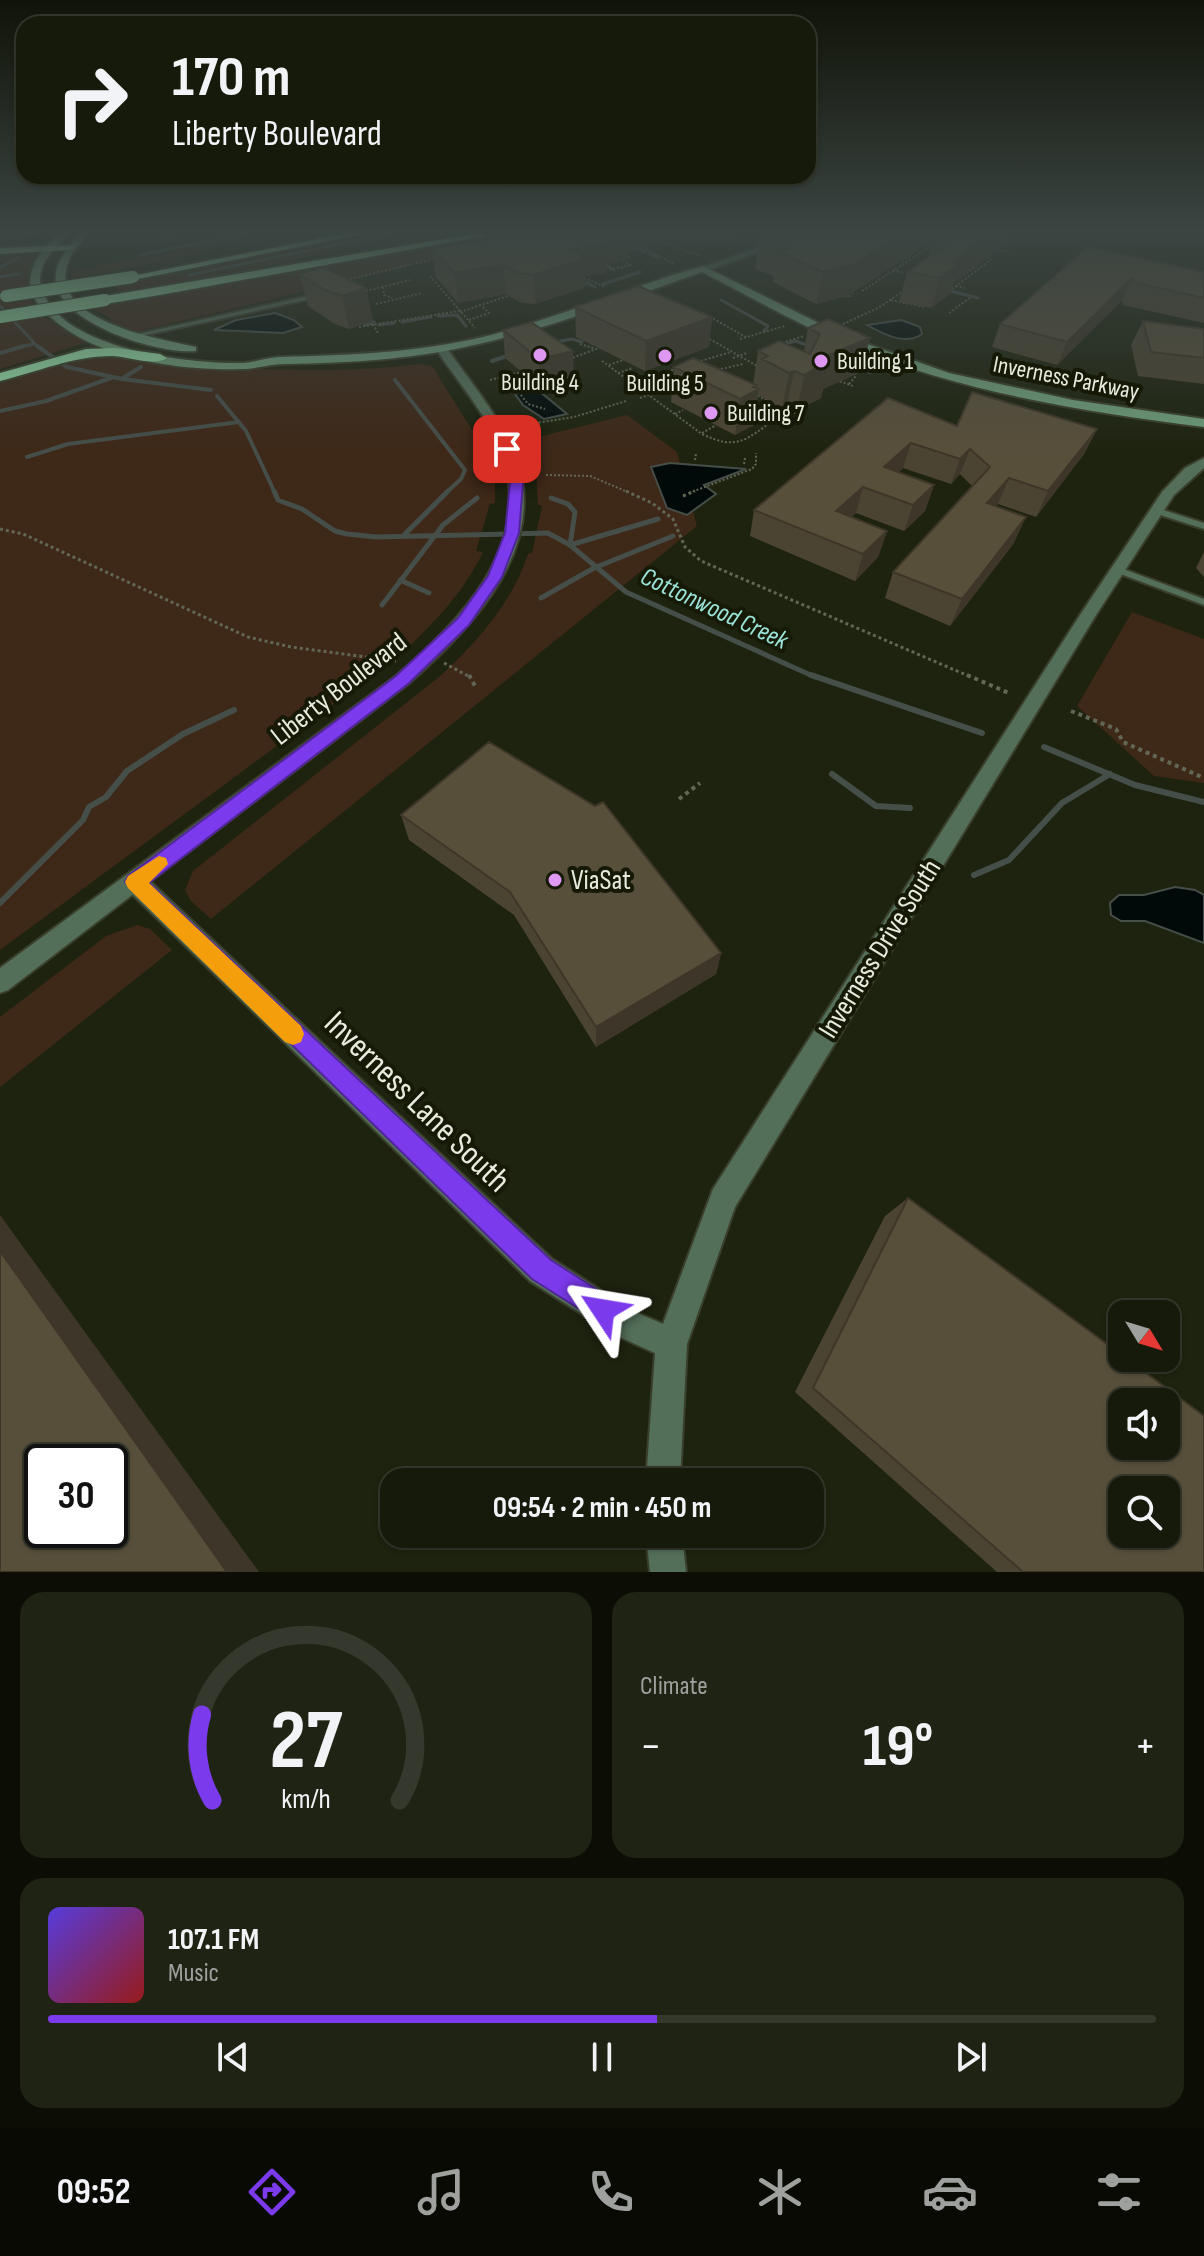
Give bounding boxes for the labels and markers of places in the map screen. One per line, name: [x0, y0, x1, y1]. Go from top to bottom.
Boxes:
marker: Building 4: [531, 346, 549, 364]
marker: Building 5: [656, 347, 674, 365]
place label: Building 1: [837, 347, 914, 376]
marker: Building 1: [812, 352, 830, 370]
place label: Building 4: [501, 368, 579, 397]
place label: Building 5: [626, 369, 704, 398]
place label: Building 7: [727, 399, 805, 428]
marker: Building 7: [702, 404, 720, 422]
pin: [473, 415, 541, 483]
place label: ViaSat: [571, 864, 631, 897]
marker: ViaSat: [546, 871, 564, 889]

